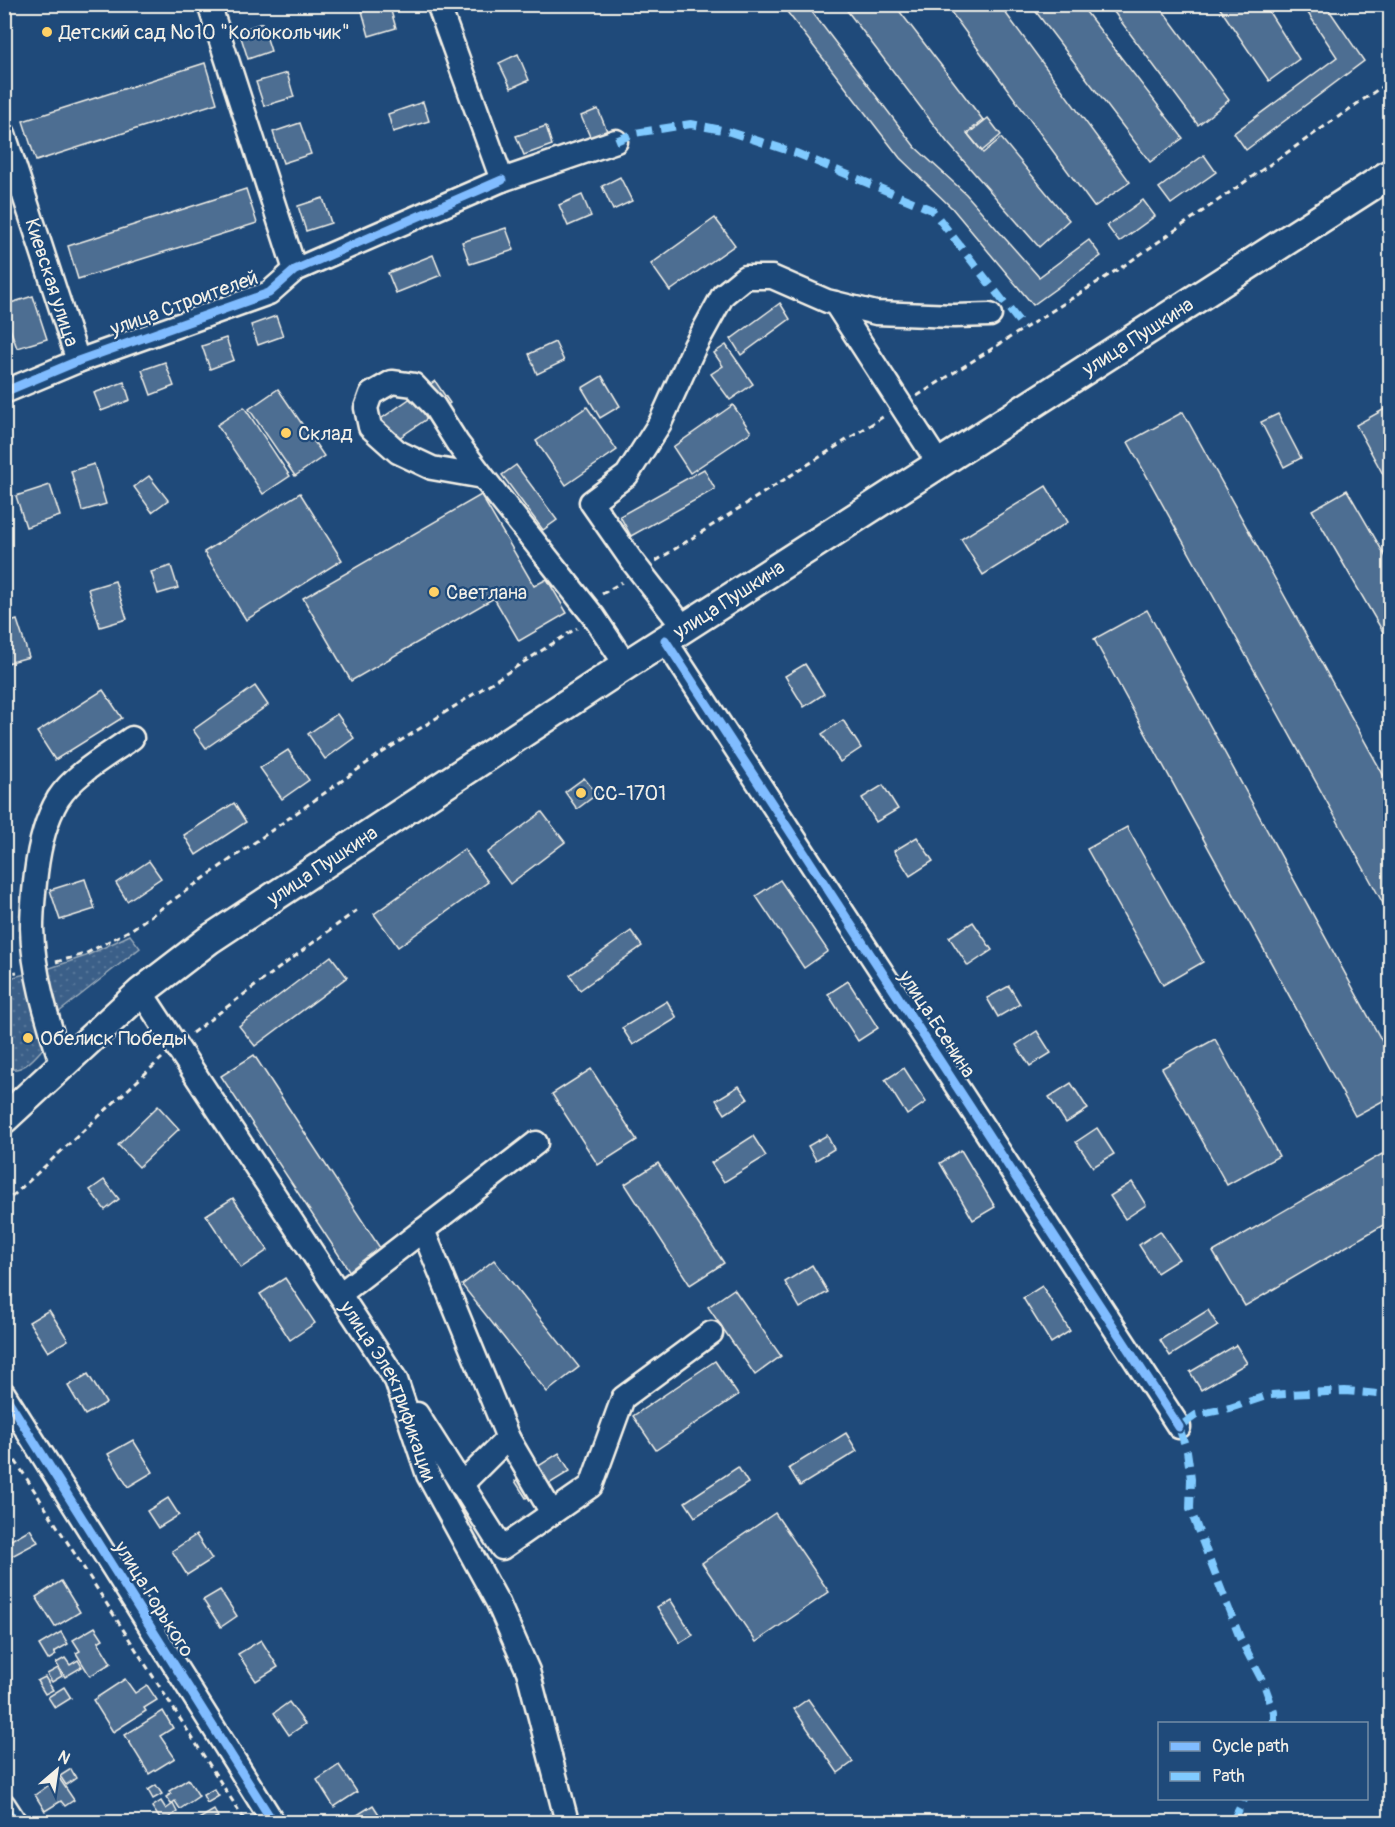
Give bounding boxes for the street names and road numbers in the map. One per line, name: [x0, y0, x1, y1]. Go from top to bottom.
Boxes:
street label: Киевская улица: [20, 215, 85, 350]
street label: улица Строителей: [106, 265, 261, 342]
street label: улица Пушкина: [1076, 291, 1198, 382]
street label: улица Пушкина: [667, 554, 789, 645]
street label: улица Пушкина: [261, 820, 382, 911]
street label: улица Есенина: [893, 965, 981, 1082]
street label: улица Электрификации: [334, 1295, 442, 1486]
street label: улица Горького: [108, 1536, 200, 1662]

